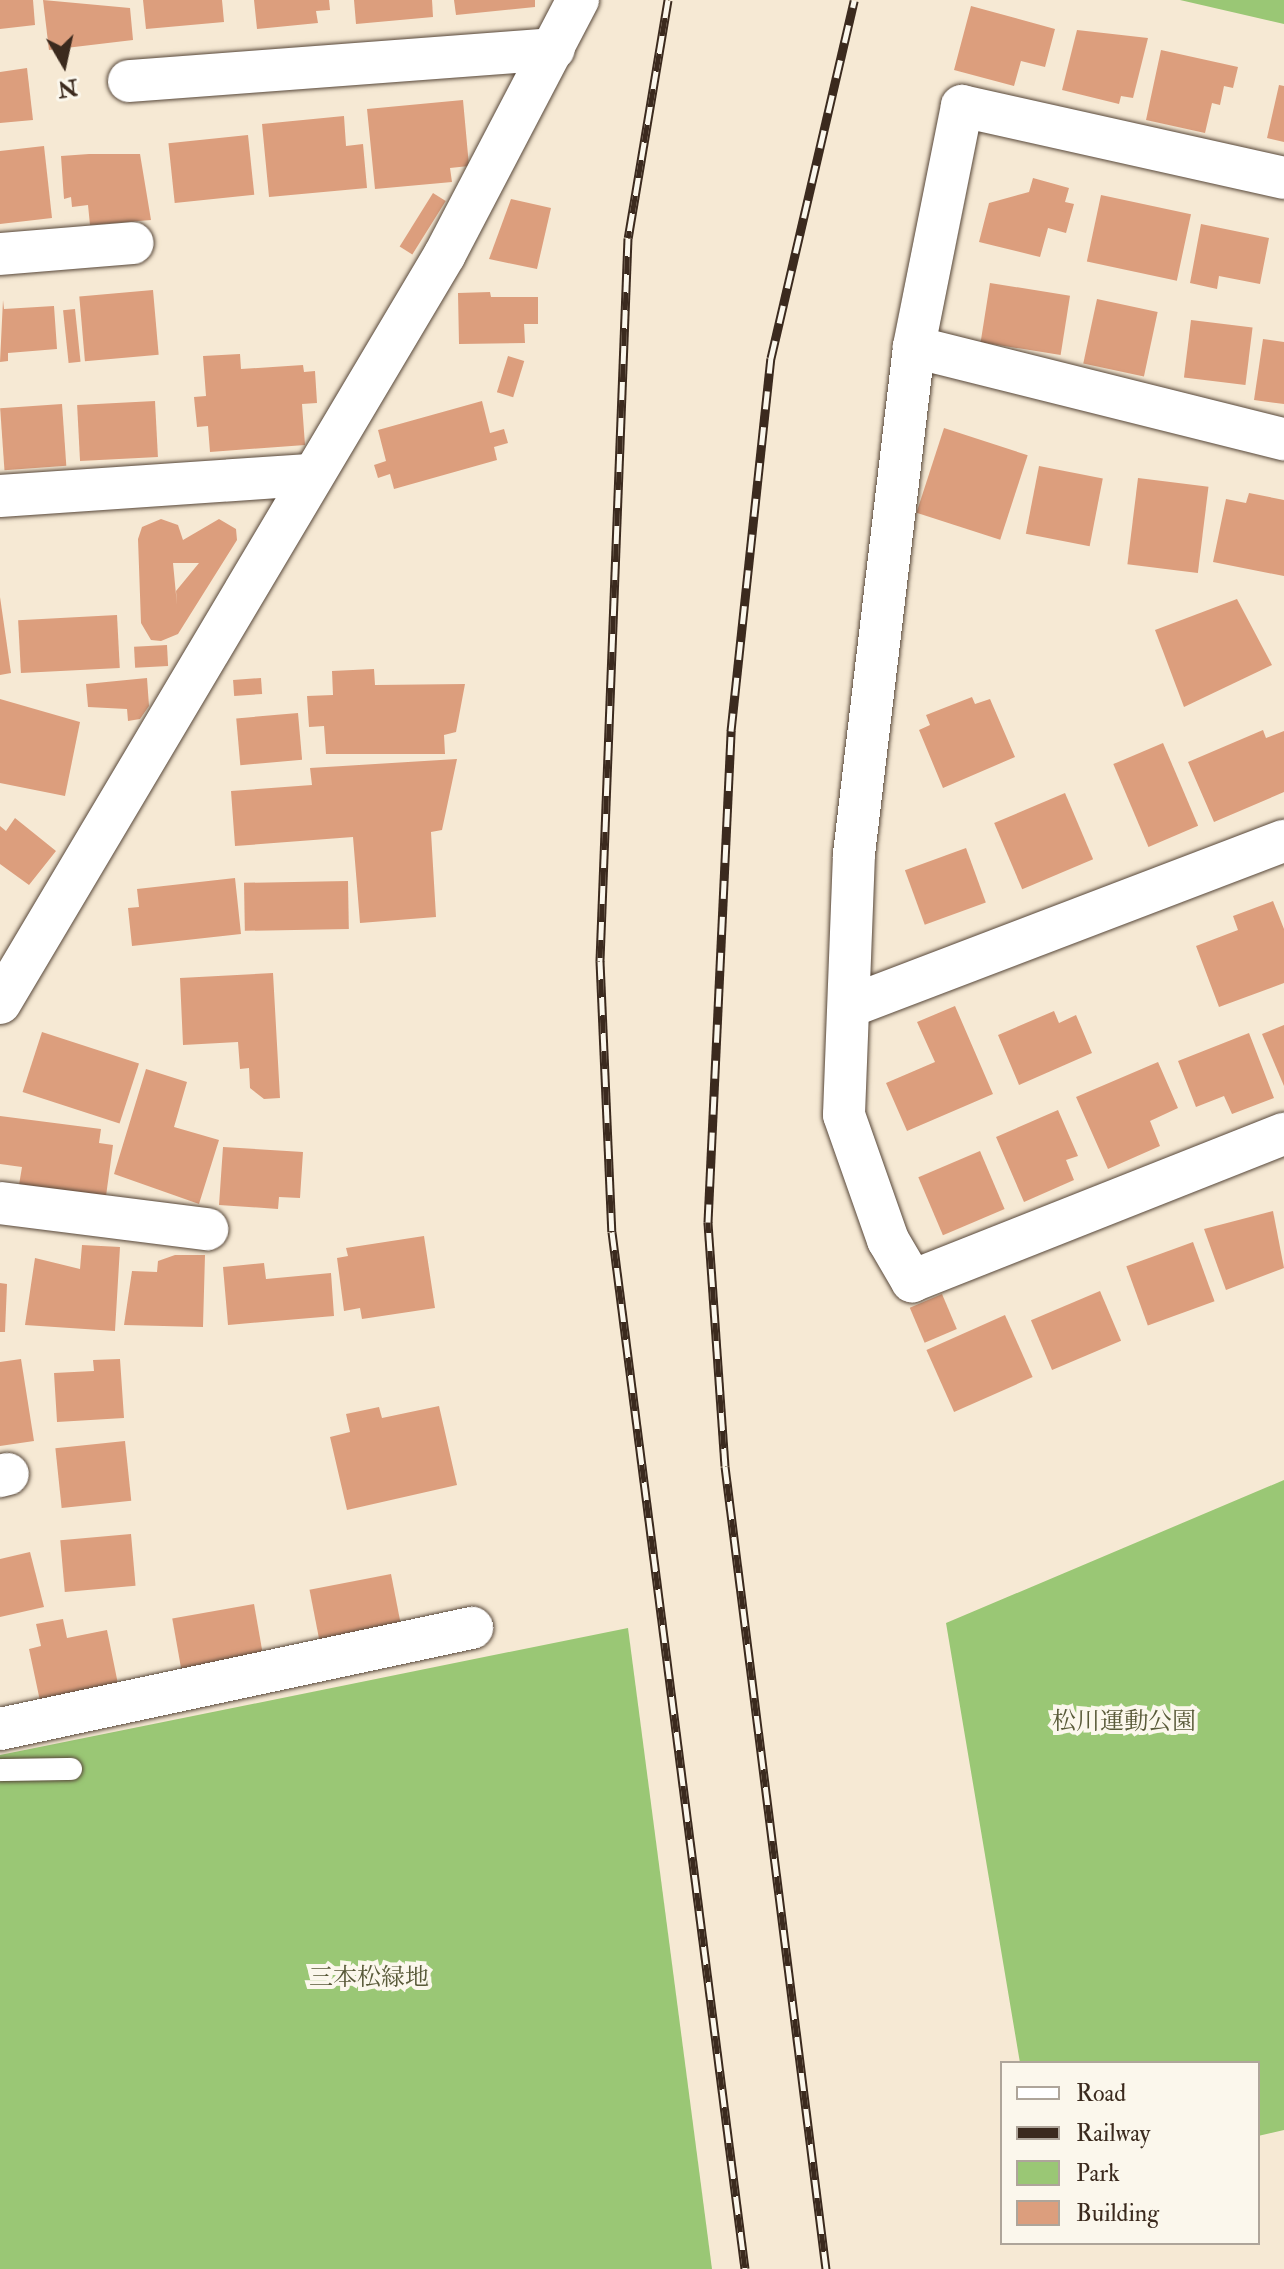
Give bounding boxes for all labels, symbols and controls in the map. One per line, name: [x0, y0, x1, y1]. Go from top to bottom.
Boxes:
north arrow: [24, 24, 104, 104]
text: N: [56, 72, 80, 103]
park label: 松川運動公園: [1052, 1708, 1196, 1736]
park label: 三本松緑地: [309, 1964, 429, 1992]
legend: [1000, 2061, 1260, 2245]
text: Road: [1076, 2078, 1126, 2109]
text: Railway: [1076, 2118, 1150, 2149]
text: Park: [1076, 2158, 1120, 2189]
text: Building: [1076, 2198, 1159, 2229]

